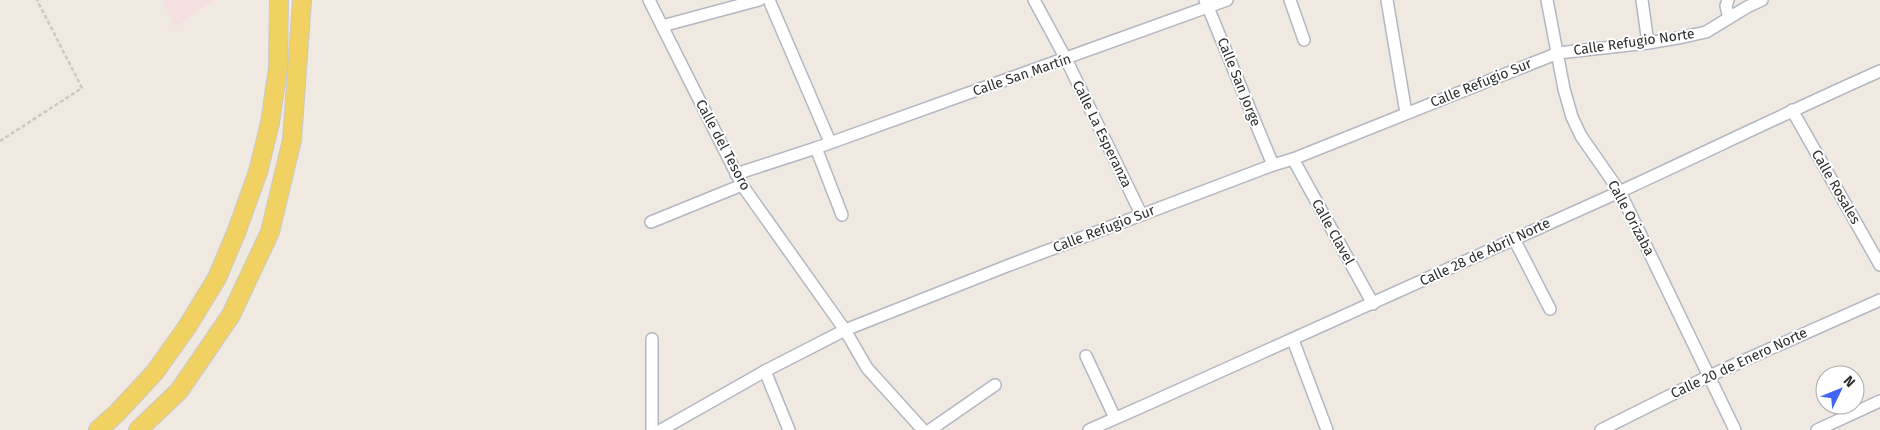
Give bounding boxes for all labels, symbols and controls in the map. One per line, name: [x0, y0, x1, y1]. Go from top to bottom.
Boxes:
street label: Calle Refugio Norte: [1572, 25, 1696, 59]
street label: Calle San Jorge: [1213, 35, 1265, 129]
street label: Calle San Martín: [971, 50, 1073, 100]
street label: Calle Refugio Sur: [1428, 55, 1535, 111]
street label: Calle La Esperanza: [1069, 78, 1135, 190]
street label: Calle del Tesoro: [692, 97, 754, 193]
street label: Calle Rosales: [1808, 147, 1864, 228]
street label: Calle Orizaba: [1604, 177, 1658, 259]
street label: Calle Clavel: [1308, 196, 1358, 268]
street label: Calle Refugio Sur: [1051, 202, 1158, 256]
street label: Calle 28 de Abril Norte: [1417, 214, 1553, 290]
street label: Calle 20 de Enero Norte: [1668, 324, 1810, 402]
north arrow: [1815, 365, 1865, 415]
text: N: [1840, 372, 1859, 391]

